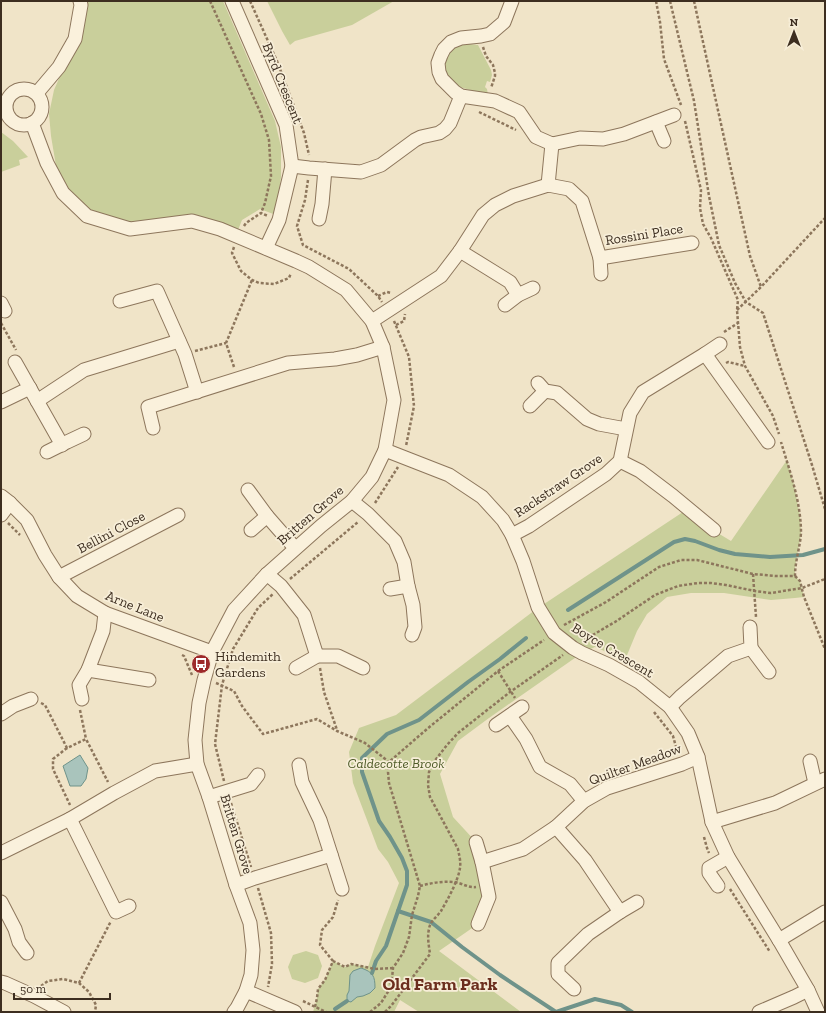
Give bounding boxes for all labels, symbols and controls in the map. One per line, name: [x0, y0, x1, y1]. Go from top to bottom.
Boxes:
north arrow: [774, 12, 814, 52]
text: N: [790, 16, 799, 29]
street label: Byrd Crescent: [259, 40, 307, 127]
street label: Rossini Place: [604, 220, 685, 249]
street label: Rackstraw Grove: [511, 450, 606, 521]
street label: Britten Grove: [274, 482, 347, 549]
street label: Bellini Close: [74, 507, 148, 557]
street label: Arne Lane: [103, 587, 167, 626]
street label: Boyce Crescent: [569, 619, 657, 682]
place label: Hindemith Gardens: [215, 648, 281, 681]
bus stop icon: Hindemith Gardens: [190, 653, 212, 675]
street label: Quilter Meadow: [587, 740, 684, 789]
park label: Caldecotte Brook: [348, 755, 444, 772]
street label: Britten Grove: [216, 792, 257, 876]
district label: Old Farm Park: [382, 973, 498, 995]
scale bar: [14, 975, 110, 1001]
text: 50 m: [20, 982, 47, 996]

